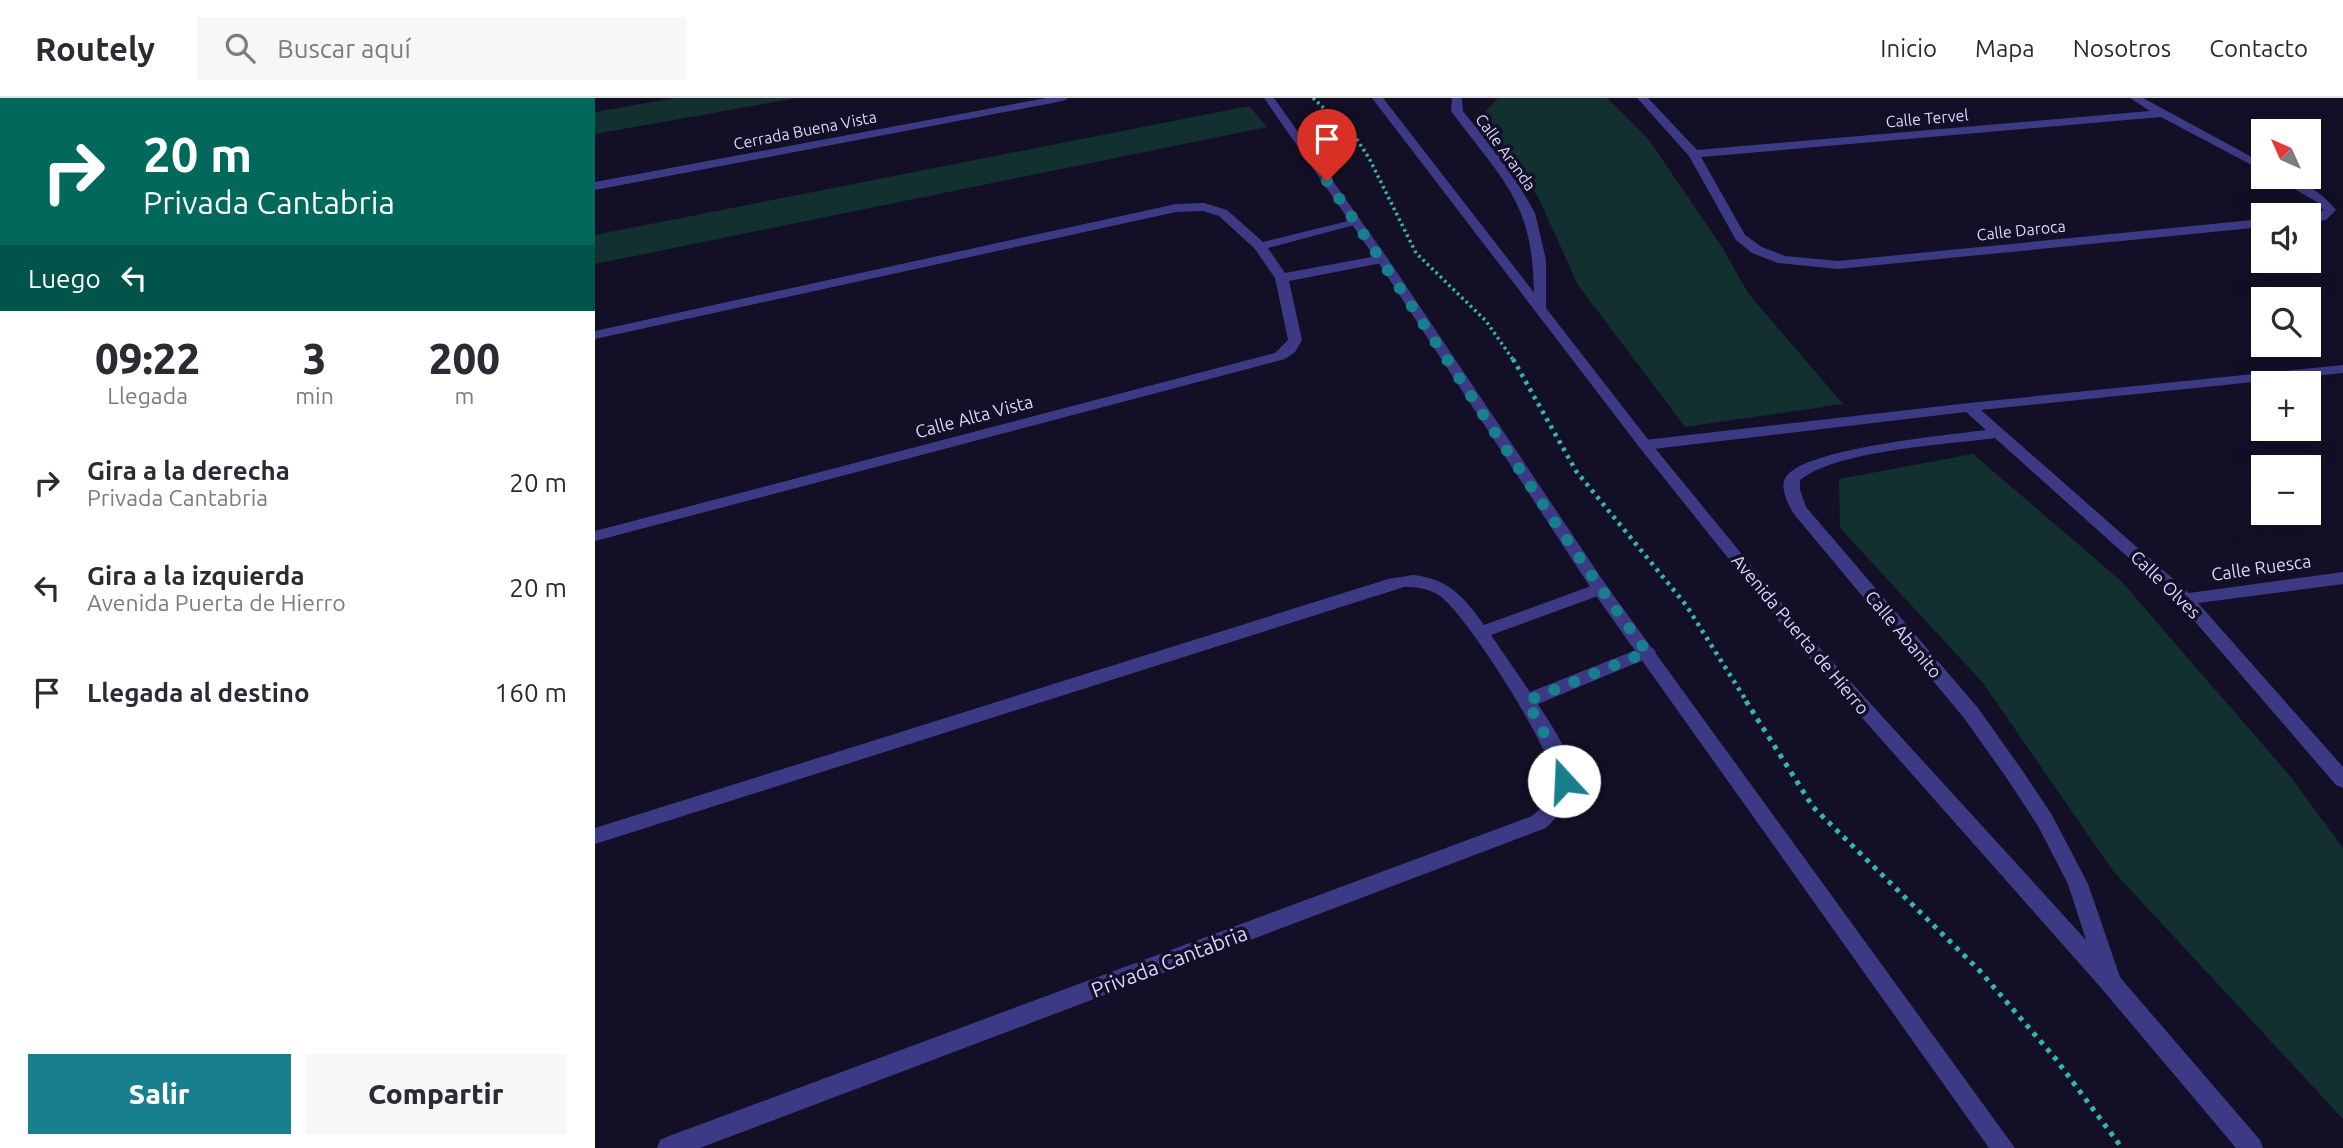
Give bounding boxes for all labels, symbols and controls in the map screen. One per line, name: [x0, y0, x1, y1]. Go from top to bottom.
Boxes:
search box: [197, 17, 687, 80]
icon: search: [221, 29, 259, 67]
text: Routely: [35, 30, 155, 67]
text: Buscar aquí: [277, 34, 411, 63]
text: Inicio: [1880, 35, 1937, 62]
text: Mapa: [1975, 35, 2035, 62]
text: Nosotros: [2073, 35, 2171, 62]
text: Contacto: [2209, 35, 2308, 62]
street label: Calle Tervel: [1885, 105, 1969, 131]
street label: Cerrada Buena Vista: [732, 107, 878, 153]
pin: [1297, 109, 1357, 181]
street label: Calle Aranda: [1472, 110, 1540, 194]
north arrow: [2251, 119, 2321, 189]
map controls: [2251, 119, 2321, 525]
icon: arrive: [1308, 120, 1346, 158]
icon: right: [28, 126, 119, 217]
text: 20 m: [143, 126, 252, 181]
text: Privada Cantabria: [143, 184, 395, 220]
button: sound: [2251, 203, 2321, 273]
street label: Calle Daroca: [1976, 216, 2066, 244]
icon: left: [115, 259, 153, 297]
text: Luego: [28, 264, 101, 293]
button: search: [2251, 287, 2321, 357]
text: 09:22: [95, 335, 200, 382]
text: 3: [303, 335, 326, 382]
text: 200: [429, 335, 500, 382]
button: +: [2251, 371, 2321, 441]
text: Llegada: [107, 383, 188, 408]
text: min: [295, 383, 334, 408]
text: m: [454, 383, 474, 408]
street label: Calle Alta Vista: [913, 391, 1035, 441]
button: −: [2251, 455, 2321, 525]
text: Gira a la derecha: [87, 456, 290, 485]
icon: right: [28, 464, 66, 502]
text: 20 m: [509, 468, 567, 497]
text: Privada Cantabria: [87, 485, 268, 510]
street label: Calle Olves: [2127, 546, 2205, 622]
street label: Avenida Puerta de Hierro: [1728, 550, 1874, 718]
street label: Calle Ruesca: [2210, 550, 2312, 584]
text: Gira a la izquierda: [87, 561, 305, 590]
icon: left: [28, 569, 66, 607]
text: 20 m: [509, 573, 567, 602]
street label: Calle Abanito: [1862, 586, 1946, 682]
text: Avenida Puerta de Hierro: [87, 590, 346, 615]
icon: arrive: [28, 674, 66, 712]
text: Llegada al destino: [87, 678, 310, 707]
text: 160 m: [495, 678, 567, 707]
position arrow: [1527, 744, 1601, 818]
street label: Privada Cantabria: [1088, 920, 1250, 1002]
button: Salir: [28, 1054, 291, 1134]
button: Compartir: [305, 1054, 567, 1134]

